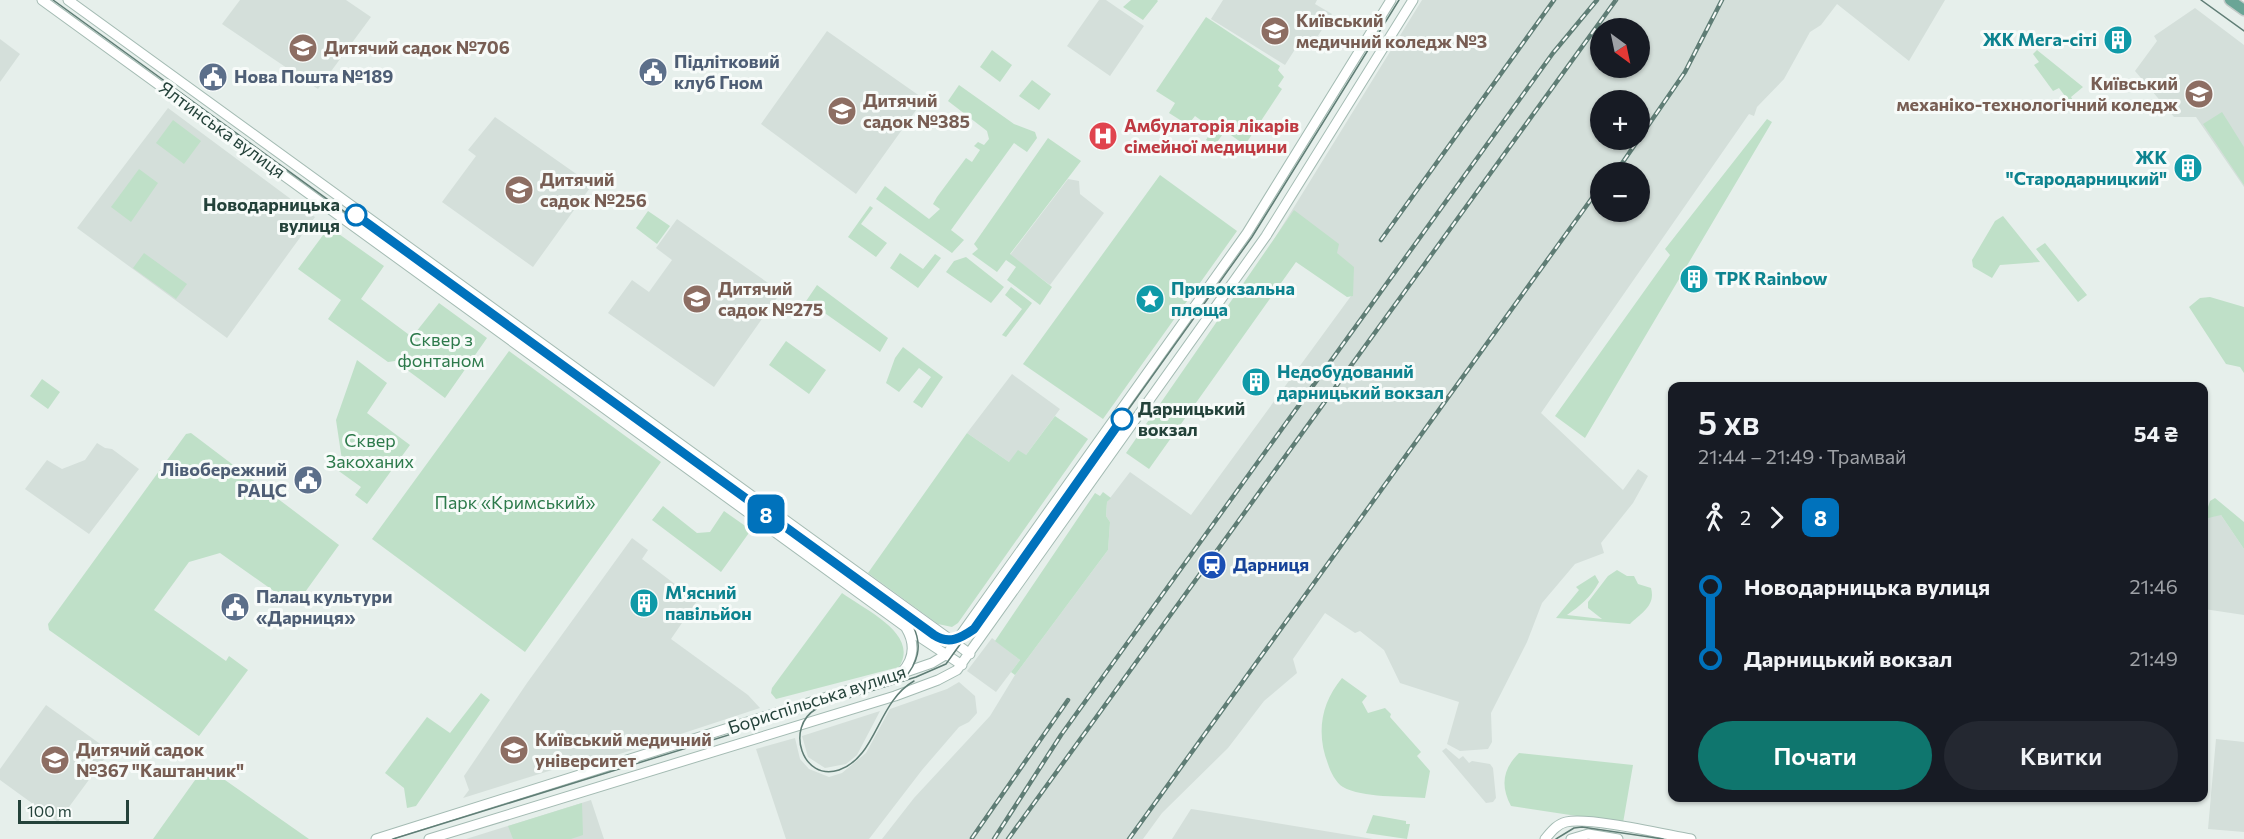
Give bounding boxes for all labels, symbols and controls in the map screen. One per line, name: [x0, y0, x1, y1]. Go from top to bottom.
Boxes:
place label: Київський медичний коледж №3: [1296, 9, 1487, 52]
school or university icon: Київський медичний коледж №3: [1259, 15, 1291, 47]
north arrow: [1590, 18, 1650, 78]
map controls: [1590, 18, 1650, 222]
building icon: ЖК Мега-сіті: [2102, 24, 2134, 56]
place label: ЖК Мега-сіті: [1983, 28, 2097, 50]
school or university icon: Дитячий садок №706: [287, 32, 319, 64]
place label: Дитячий садок №706: [324, 36, 510, 58]
place label: Підлітковий клуб Гном: [674, 50, 780, 93]
public building icon: Підлітковий клуб Гном: [637, 56, 669, 88]
public building icon: Нова Пошта №189: [197, 61, 229, 93]
place label: Нова Пошта №189: [234, 65, 393, 87]
place label: Київський механіко-технологічний коледж: [1896, 72, 2179, 115]
street label: Ялтинська вулиця: [155, 76, 290, 182]
school or university icon: Київський механіко-технологічний коледж: [2183, 78, 2215, 110]
place label: Дитячий садок №385: [863, 89, 970, 132]
button: +: [1590, 90, 1650, 150]
school or university icon: Дитячий садок №385: [826, 95, 858, 127]
place label: Амбулаторія лікарів сімейної медицини: [1124, 114, 1299, 157]
hospital icon: Амбулаторія лікарів сімейної медицини: [1087, 120, 1119, 152]
place label: ЖК "Стародарницкий": [2006, 146, 2167, 189]
building icon: ЖК "Стародарницкий": [2172, 152, 2204, 184]
button: −: [1590, 162, 1650, 222]
place label: Дитячий садок №256: [540, 168, 647, 211]
school or university icon: Дитячий садок №256: [503, 174, 535, 206]
place label: Новодарницька вулиця: [203, 193, 340, 236]
marker: Новодарницька вулиця: [345, 204, 367, 226]
building icon: ТРК Rainbow: [1678, 263, 1710, 295]
place label: ТРК Rainbow: [1715, 267, 1828, 289]
place label: Дитячий садок №275: [718, 277, 823, 320]
place label: Привокзальна площа: [1171, 277, 1295, 320]
school or university icon: Дитячий садок №275: [681, 283, 713, 315]
place icon: Привокзальна площа: [1134, 283, 1166, 315]
park label: Сквер з фонтаном: [398, 328, 484, 371]
place label: Недобудований дарницький вокзал: [1277, 360, 1444, 403]
building icon: Недобудований дарницький вокзал: [1240, 366, 1272, 398]
place label: Дарницький вокзал: [1138, 397, 1245, 440]
text: 5 хв: [1698, 401, 1760, 442]
marker: Дарницький вокзал: [1111, 408, 1133, 430]
text: 54 ₴: [2134, 420, 2178, 447]
park label: Сквер Закоханих: [326, 429, 415, 472]
text: 21:44 – 21:49 · Трамвай: [1698, 444, 1907, 468]
place label: Лівобережний РАЦС: [161, 458, 287, 501]
public building icon: Лівобережний РАЦС: [292, 464, 324, 496]
park label: Парк «Кримський»: [435, 491, 595, 513]
line badge: 8: [746, 494, 786, 534]
icon: walk: [1698, 501, 1731, 534]
icon: forward: [1760, 501, 1793, 534]
text: 8: [760, 502, 773, 527]
text: 2: [1740, 505, 1751, 529]
text: 8: [1814, 505, 1827, 530]
station icon: Дарниця: [1196, 549, 1228, 581]
place label: Дарниця: [1233, 553, 1309, 575]
text: Новодарницька вулиця: [1744, 573, 1990, 600]
text: 21:46: [2130, 574, 2178, 598]
place label: М'ясний павільйон: [665, 581, 752, 624]
place label: Палац культури «Дарниця»: [256, 585, 392, 628]
building icon: М'ясний павільйон: [628, 587, 660, 619]
public building icon: Палац культури «Дарниця»: [219, 591, 251, 623]
text: Дарницький вокзал: [1744, 645, 1952, 672]
text: 21:49: [2130, 646, 2178, 670]
street label: Бориспільська вулиця: [725, 660, 908, 738]
button: Почати: [1698, 721, 1932, 790]
button: Квитки: [1944, 721, 2178, 790]
place label: Київський медичний університет: [535, 728, 712, 771]
school or university icon: Київський медичний університет: [498, 734, 530, 766]
place label: Дитячий садок №367 "Каштанчик": [76, 738, 244, 781]
school or university icon: Дитячий садок №367 "Каштанчик": [39, 744, 71, 776]
scale bar: [18, 797, 129, 824]
text: 100 m: [27, 801, 72, 820]

